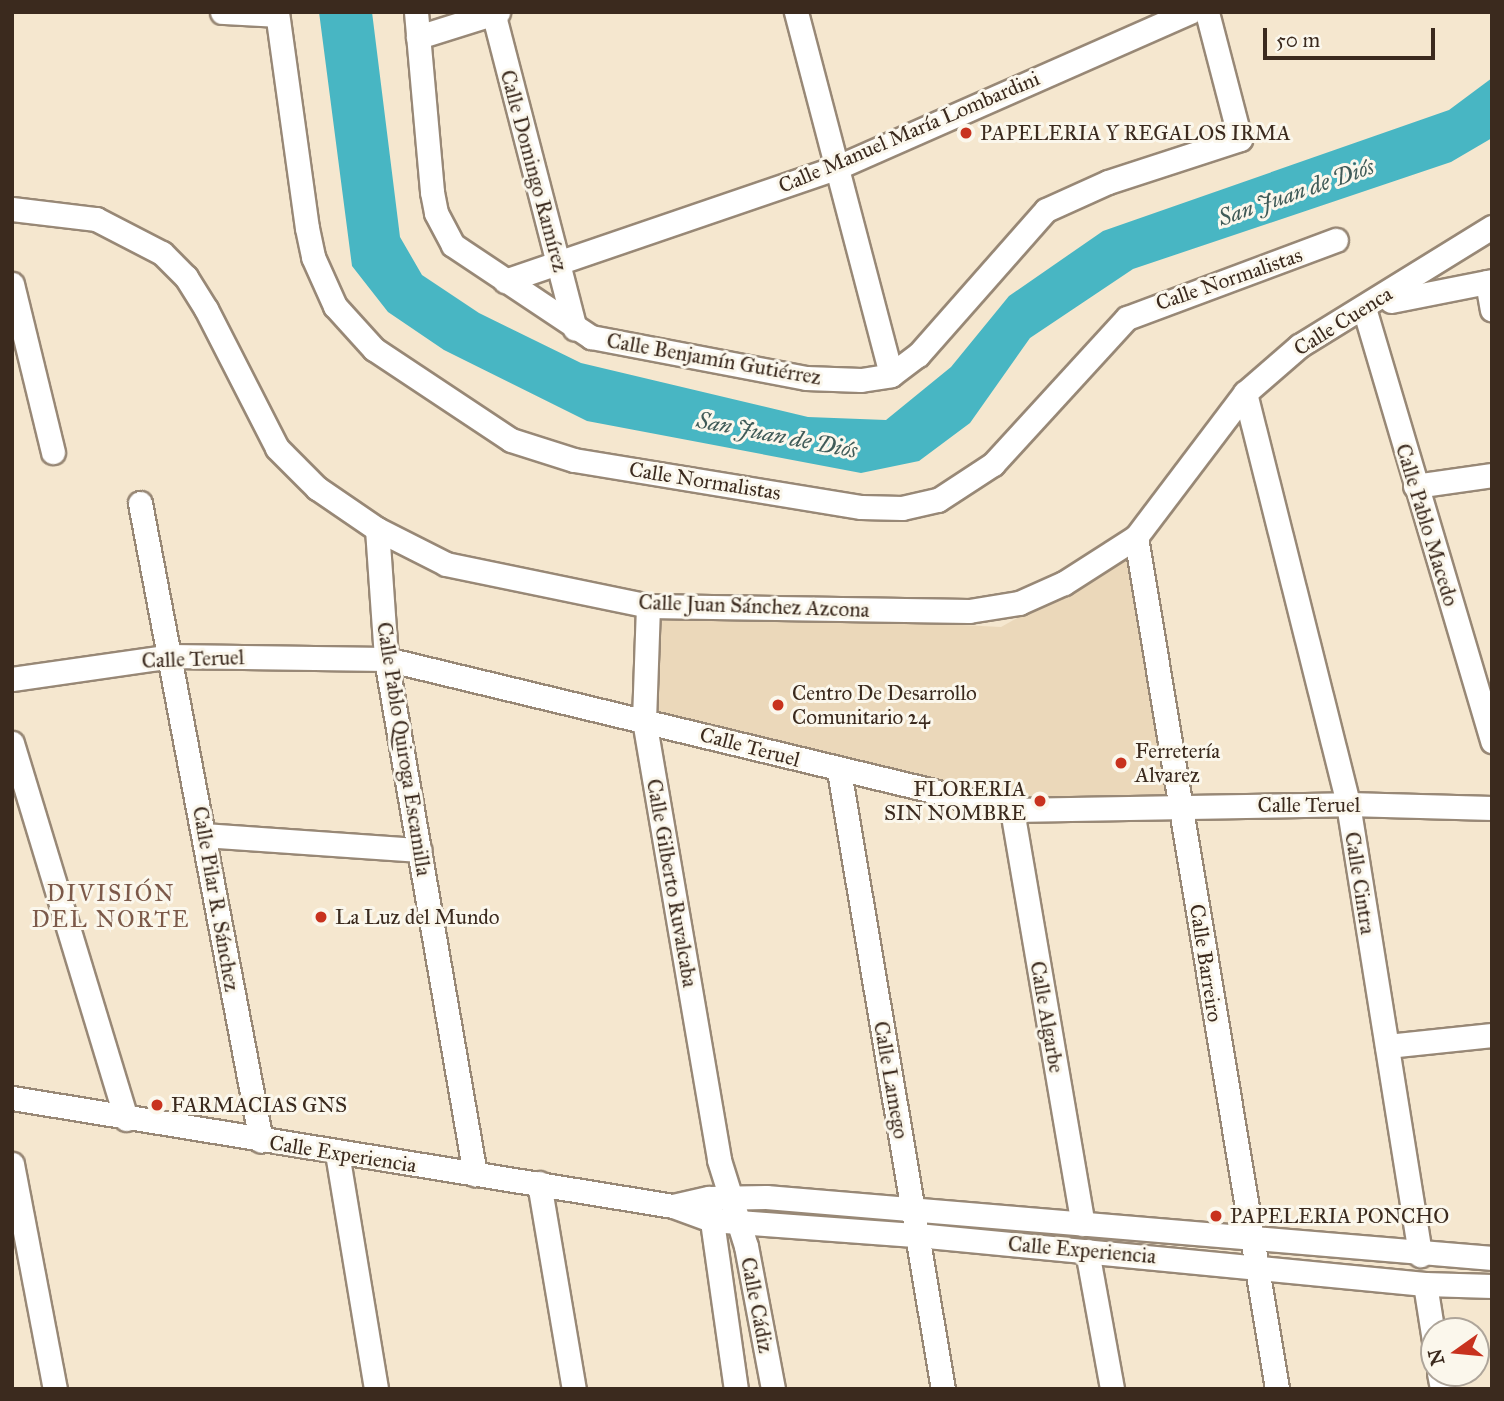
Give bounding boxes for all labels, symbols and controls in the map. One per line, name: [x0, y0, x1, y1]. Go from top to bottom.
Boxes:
scale bar: [1266, 14, 1438, 58]
text: 50 m: [1276, 27, 1320, 53]
street label: Calle Manuel María Lombardini: [775, 65, 1043, 199]
street label: Calle Domingo Ramírez: [495, 67, 573, 275]
place label: PAPELERIA Y REGALOS IRMA: [980, 120, 1291, 146]
marker: PAPELERIA Y REGALOS IRMA: [958, 125, 974, 141]
water label: San Juan de Diós: [1214, 152, 1378, 232]
street label: Calle Normalistas: [1152, 242, 1306, 316]
street label: Calle Cuenca: [1289, 281, 1397, 361]
street label: Calle Benjamín Gutiérrez: [605, 328, 823, 390]
water label: San Juan de Diós: [694, 406, 860, 464]
street label: Calle Pablo Macedo: [1390, 441, 1464, 609]
street label: Calle Normalistas: [627, 457, 783, 505]
street label: Calle Juan Sánchez Azcona: [638, 589, 870, 623]
street label: Calle Pablo Quiroga Escamilla: [371, 620, 437, 878]
street label: Calle Teruel: [141, 645, 245, 673]
place label: Centro De Desarrollo Comunitario 24: [792, 680, 977, 730]
marker: Centro De Desarrollo Comunitario 24: [770, 697, 786, 713]
street label: Calle Teruel: [697, 722, 803, 772]
place label: Ferretería Alvarez: [1135, 738, 1220, 788]
marker: Ferretería Alvarez: [1113, 755, 1129, 771]
place label: FLORERIA SIN NOMBRE: [884, 776, 1026, 826]
street label: Calle Gilberto Ruvalcaba: [641, 777, 703, 989]
street label: Calle Teruel: [1258, 792, 1360, 818]
marker: FLORERIA SIN NOMBRE: [1032, 793, 1048, 809]
street label: Calle Pilar R. Sánchez: [187, 804, 245, 994]
street label: Calle Cintra: [1339, 830, 1381, 936]
district label: DIVISIÓN DEL NORTE: [33, 879, 189, 933]
street label: Calle Barreiro: [1184, 902, 1228, 1024]
place label: La Luz del Mundo: [335, 904, 500, 930]
marker: La Luz del Mundo: [313, 909, 329, 925]
street label: Calle Algarbe: [1025, 959, 1069, 1075]
street label: Calle Lamego: [868, 1019, 914, 1141]
place label: FARMACIAS GNS: [171, 1092, 347, 1118]
marker: FARMACIAS GNS: [149, 1097, 165, 1113]
street label: Calle Experiencia: [268, 1130, 418, 1178]
place label: PAPELERIA PONCHO: [1230, 1203, 1449, 1229]
marker: PAPELERIA PONCHO: [1208, 1208, 1224, 1224]
street label: Calle Experiencia: [1007, 1231, 1157, 1269]
street label: Calle Cádiz: [735, 1255, 779, 1355]
north arrow: [1420, 1317, 1490, 1387]
text: N: [1423, 1346, 1449, 1368]

